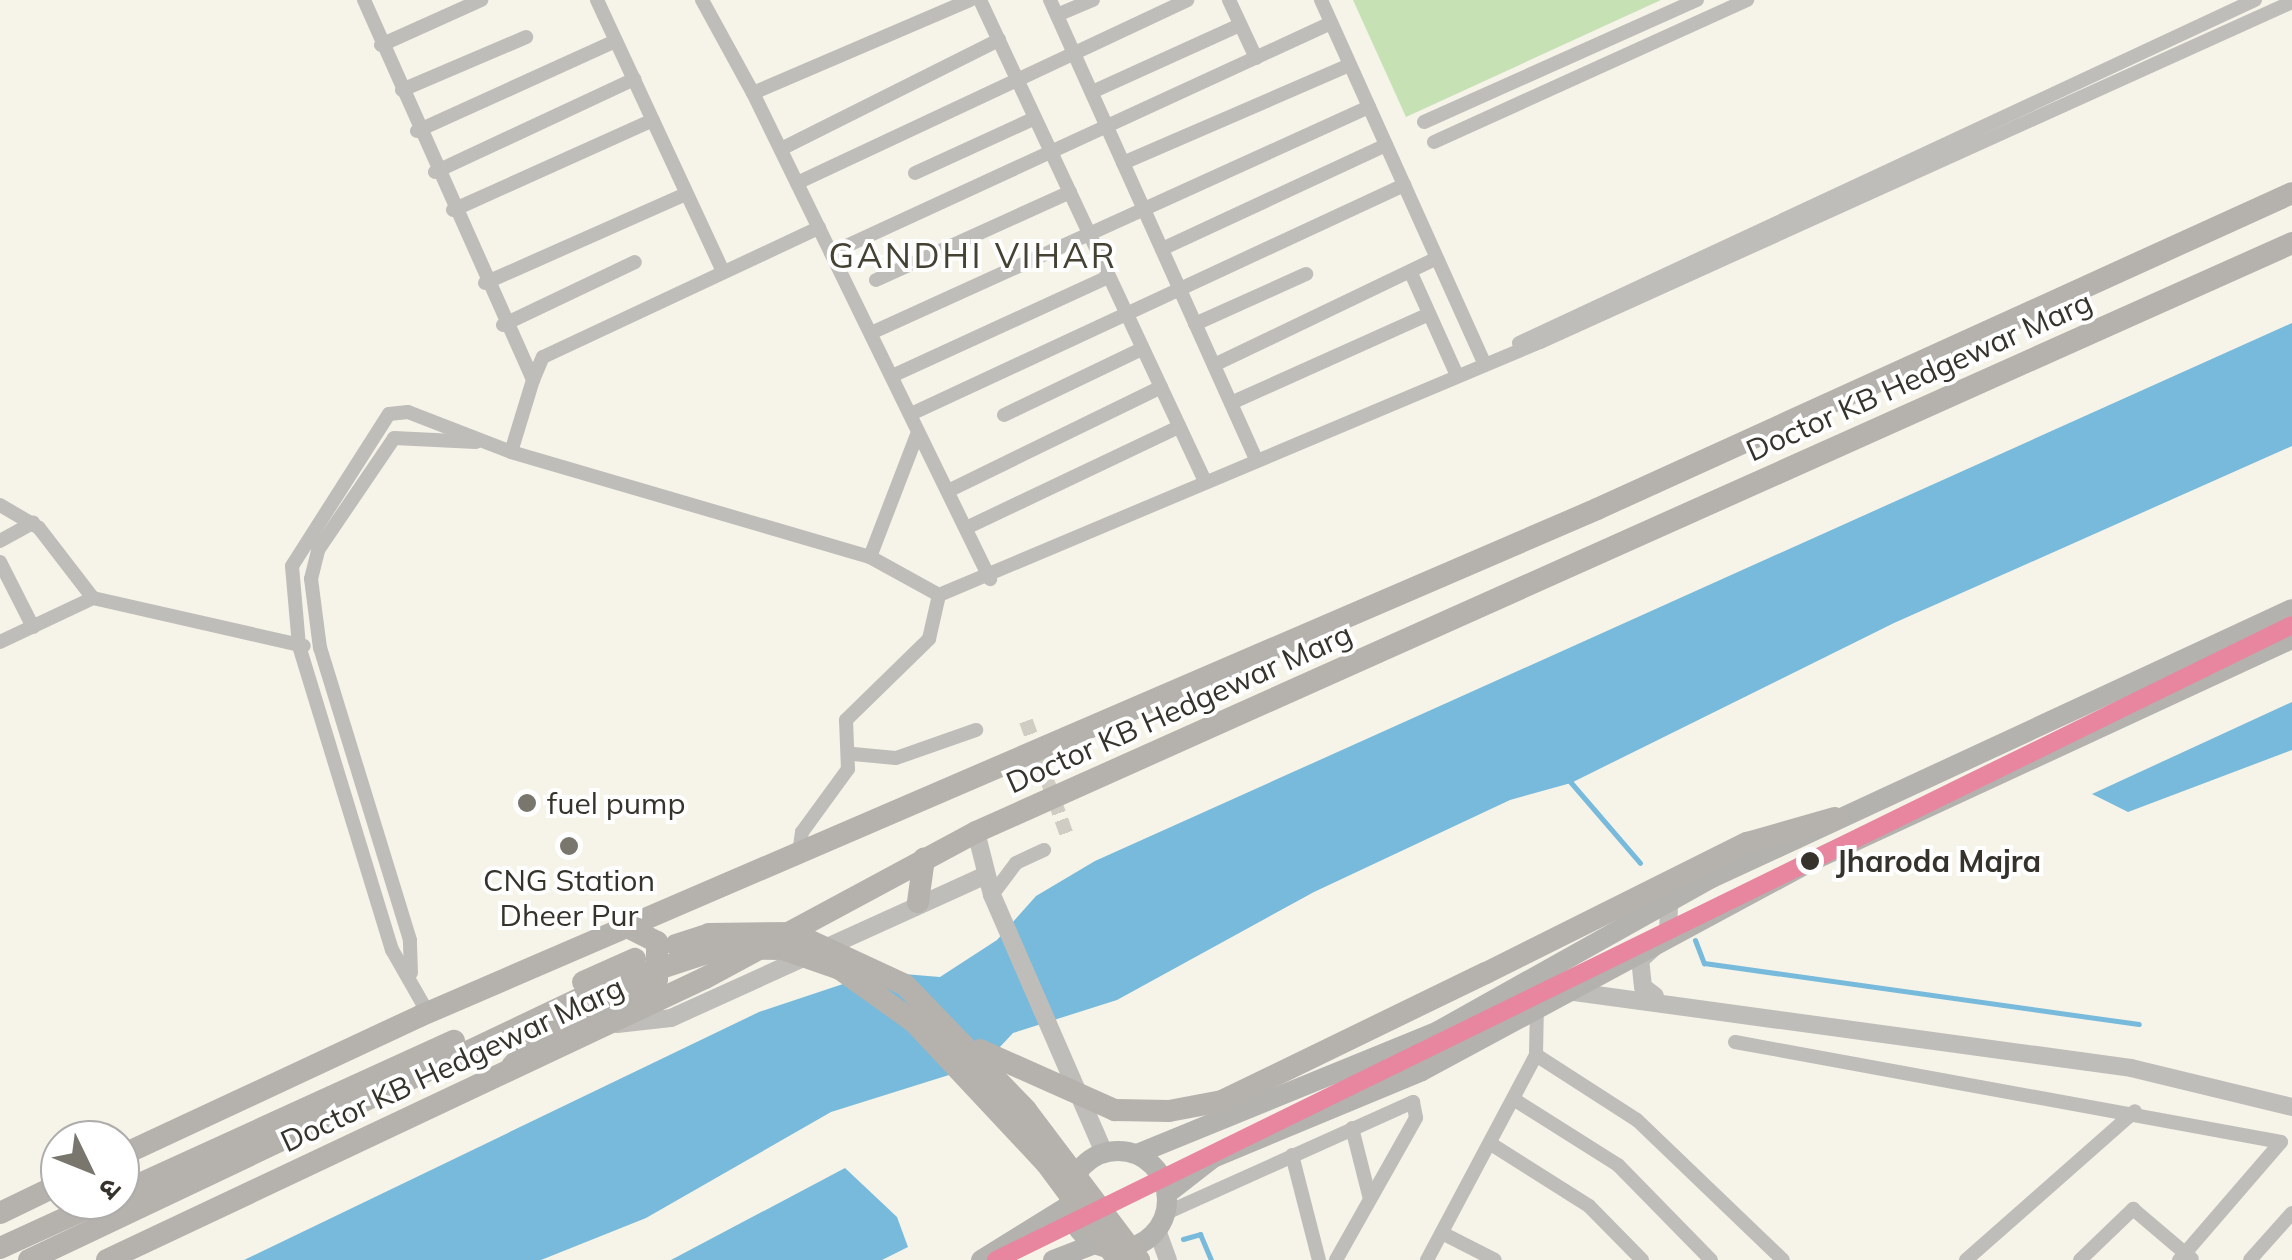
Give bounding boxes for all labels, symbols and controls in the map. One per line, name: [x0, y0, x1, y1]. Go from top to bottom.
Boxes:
district label: GANDHI VIHAR: [829, 234, 1117, 276]
street label: Doctor KB Hedgewar Marg: [1741, 283, 2097, 469]
street label: Doctor KB Hedgewar Marg: [1001, 615, 1357, 801]
place label: fuel pump: [547, 785, 685, 821]
marker: fuel pump: [516, 792, 538, 814]
marker: CNG Station Dheer Pur: [558, 835, 580, 857]
place label: Jharoda Majra: [1836, 843, 2041, 879]
marker: Jharoda Majra: [1793, 844, 1827, 878]
place label: CNG Station Dheer Pur: [483, 862, 655, 932]
street label: Doctor KB Hedgewar Marg: [275, 969, 629, 1159]
north arrow: [40, 1120, 140, 1220]
text: उ: [92, 1172, 129, 1207]

